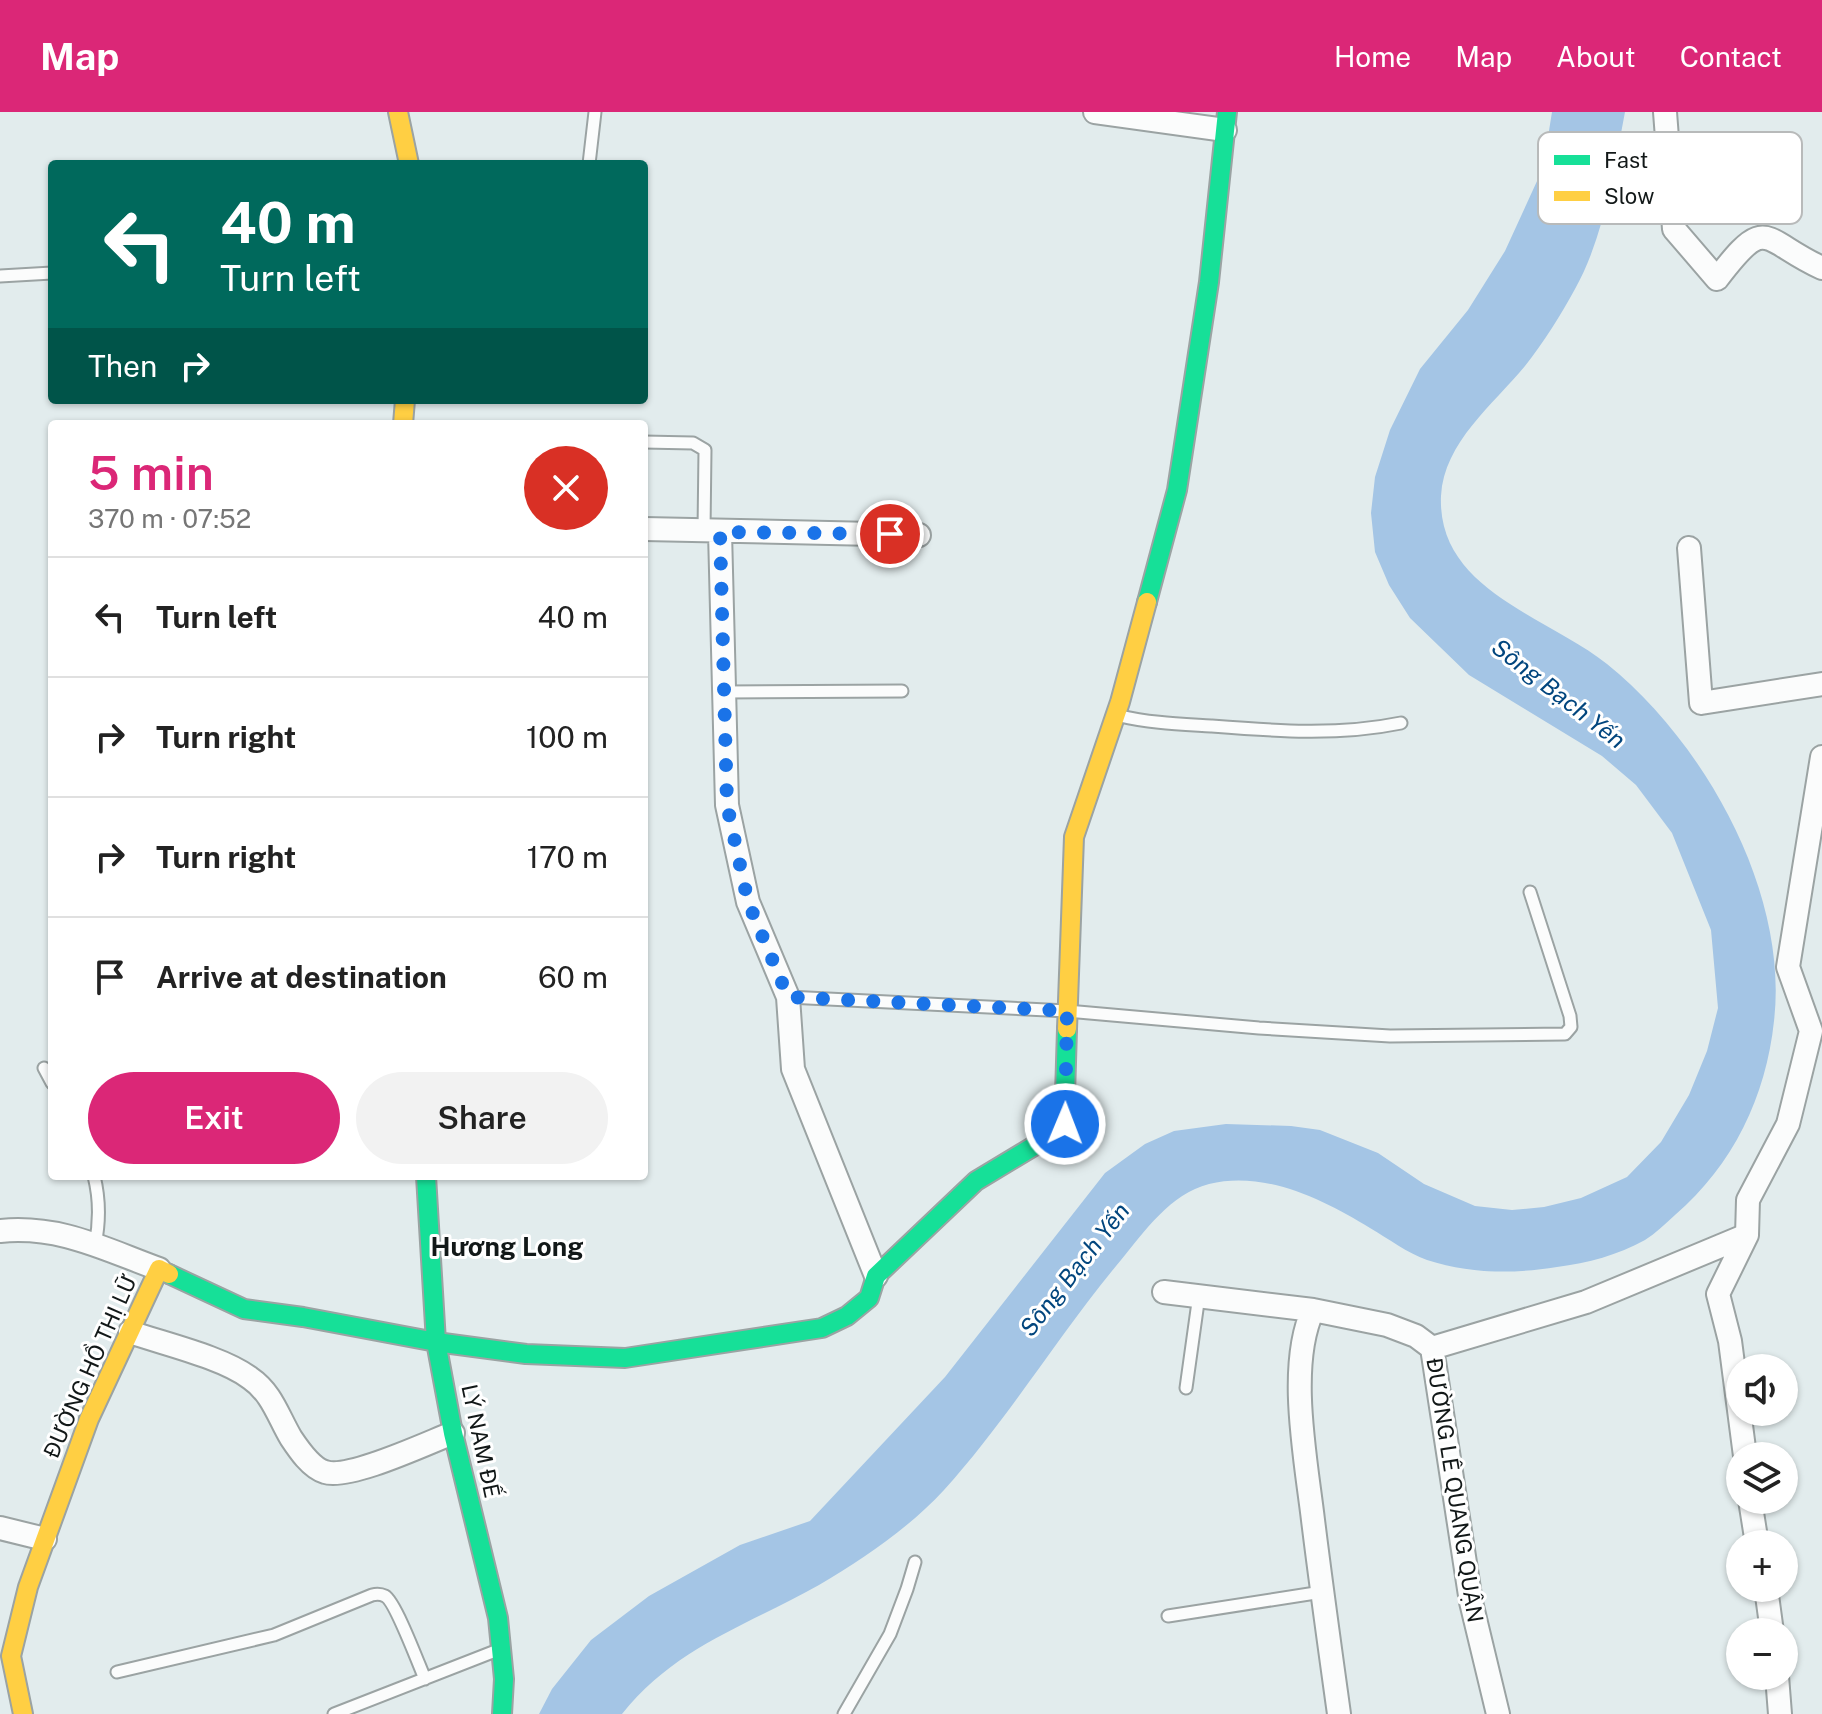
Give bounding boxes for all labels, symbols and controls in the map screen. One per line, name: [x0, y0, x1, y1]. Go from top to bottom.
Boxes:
text: Map: [40, 34, 119, 79]
text: Home: [1334, 40, 1411, 73]
text: Map: [1455, 40, 1512, 73]
text: About: [1556, 40, 1636, 73]
text: Contact: [1680, 40, 1782, 73]
legend: [1538, 132, 1802, 224]
text: Fast: [1604, 147, 1648, 173]
text: Slow: [1604, 183, 1654, 209]
text: 40 m: [220, 190, 356, 256]
icon: left: [88, 192, 192, 296]
text: Turn left: [220, 257, 361, 299]
icon: right: [173, 344, 217, 388]
text: Then: [88, 348, 157, 384]
text: 5 min: [88, 444, 214, 501]
button: close: [524, 446, 608, 530]
pin: [856, 500, 924, 568]
text: 370 m · 07:52: [88, 503, 251, 534]
icon: arrive: [868, 512, 912, 556]
icon: left: [88, 595, 132, 639]
text: Turn left: [156, 599, 277, 635]
text: 40 m: [538, 599, 608, 635]
water label: Sông Bạch Yến: [1487, 632, 1631, 754]
icon: right: [88, 715, 132, 759]
text: Turn right: [156, 719, 296, 755]
text: 100 m: [526, 719, 608, 755]
icon: right: [88, 835, 132, 879]
text: Turn right: [156, 839, 296, 875]
text: 170 m: [527, 839, 608, 875]
icon: arrive: [88, 955, 132, 999]
text: Arrive at destination: [156, 959, 447, 995]
text: 60 m: [538, 959, 608, 995]
button: Exit: [88, 1072, 340, 1164]
button: Share: [356, 1072, 608, 1164]
position arrow: [1023, 1082, 1107, 1166]
water label: Sông Bạch Yến: [1013, 1197, 1135, 1341]
district label: Hương Long: [430, 1231, 584, 1262]
street label: ĐƯỜNG HỒ THỊ LỮ: [35, 1269, 142, 1462]
map controls: [1726, 1354, 1798, 1690]
button: sound: [1726, 1354, 1798, 1426]
street label: ĐƯỜNG LÊ QUANG QUẬN: [1421, 1356, 1490, 1624]
street label: LÝ NAM ĐẾ: [456, 1381, 508, 1500]
button: layers: [1726, 1442, 1798, 1514]
button: +: [1726, 1530, 1798, 1602]
button: −: [1726, 1618, 1798, 1690]

